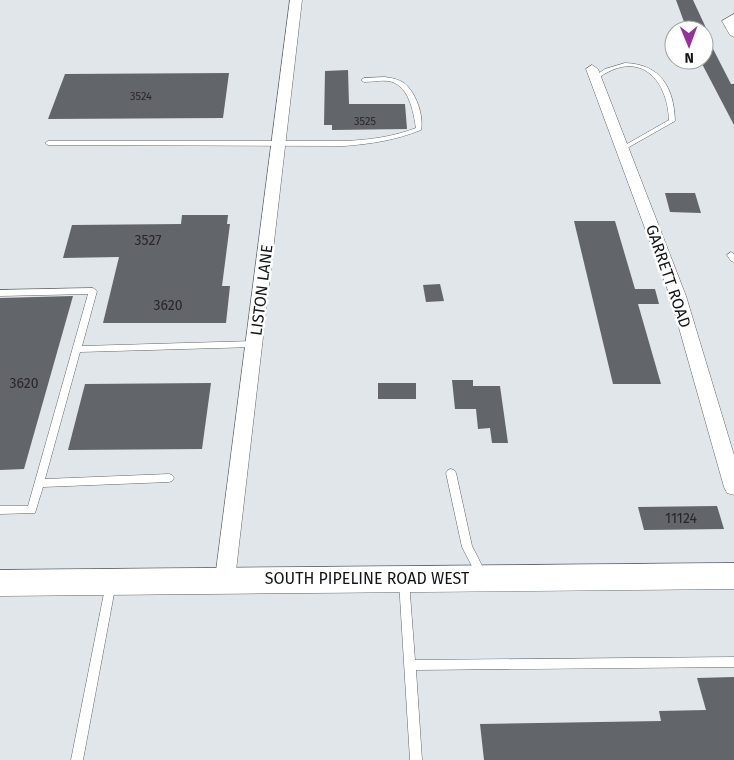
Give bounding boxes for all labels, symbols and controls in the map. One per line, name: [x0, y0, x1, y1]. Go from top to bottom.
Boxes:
north arrow: [664, 20, 714, 70]
text: N: [684, 49, 694, 66]
house number: 3524: [130, 90, 152, 103]
house number: 3525: [354, 115, 376, 128]
street label: GARRETT ROAD: [642, 222, 695, 330]
house number: 3527: [135, 232, 161, 249]
street label: LISTON LANE: [246, 243, 277, 337]
house number: 3620: [153, 297, 183, 314]
house number: 3620: [9, 375, 39, 392]
house number: 11124: [665, 510, 697, 527]
street label: SOUTH PIPELINE ROAD WEST: [265, 569, 470, 588]

